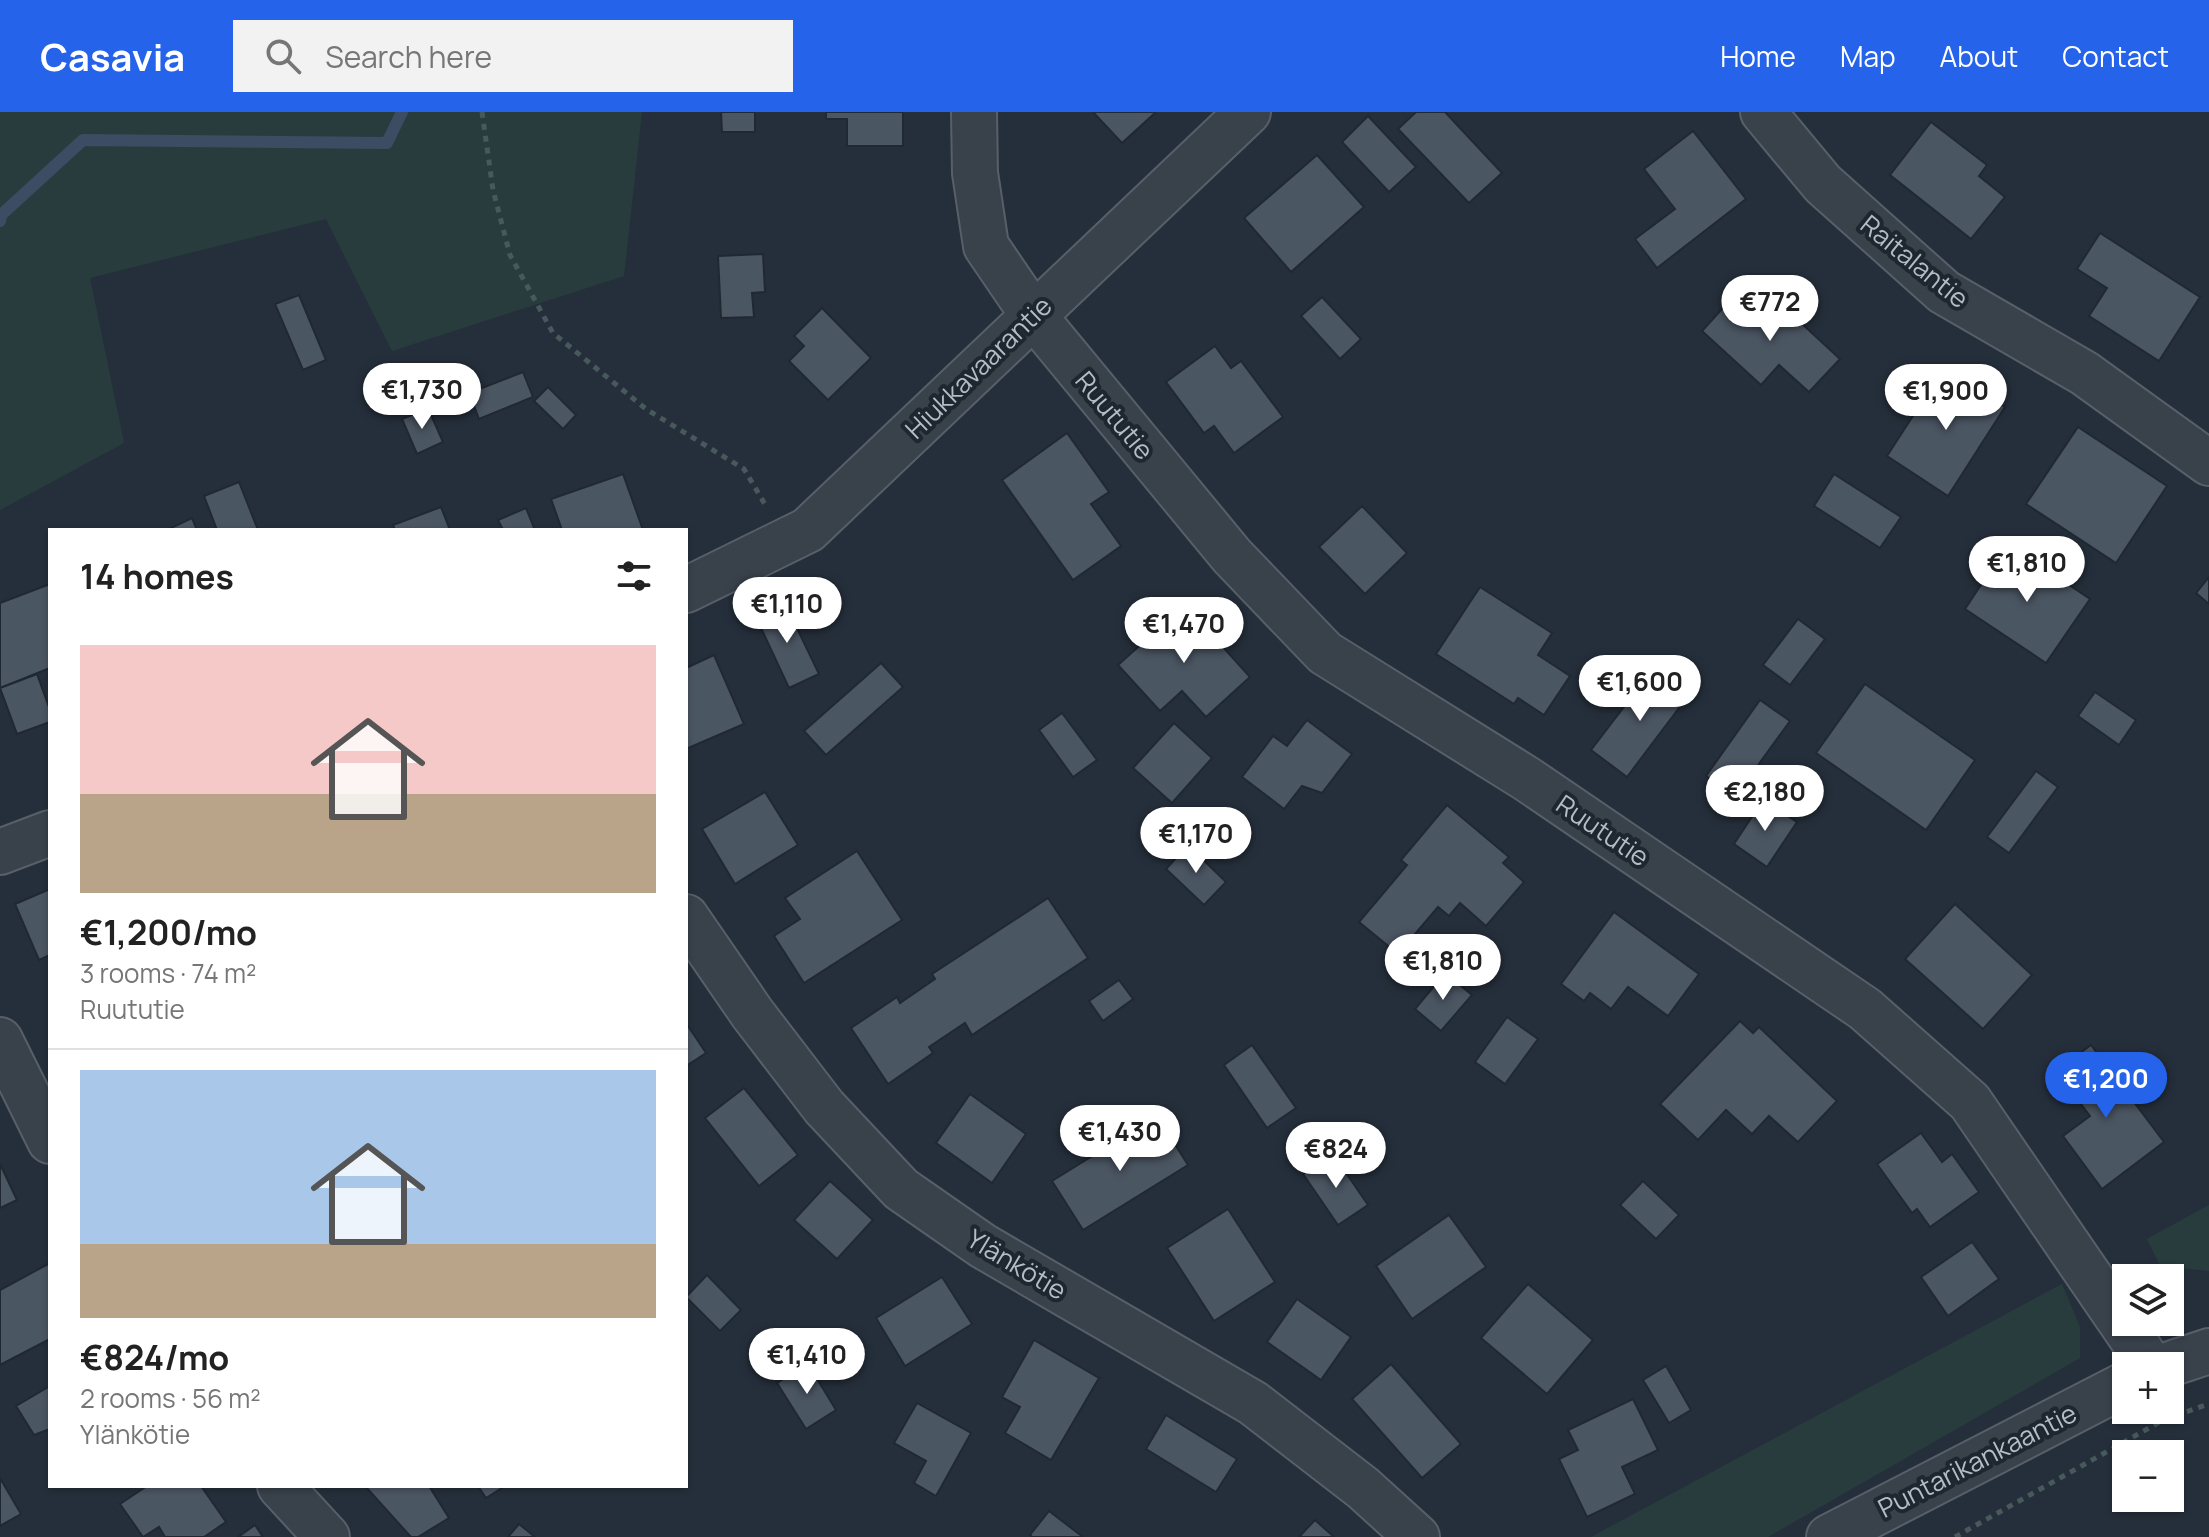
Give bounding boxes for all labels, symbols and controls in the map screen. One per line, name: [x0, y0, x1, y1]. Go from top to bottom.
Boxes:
search box: [233, 20, 793, 92]
text: Casavia: [40, 30, 185, 82]
icon: search: [261, 34, 305, 78]
text: Search here: [325, 36, 492, 77]
text: Home: [1720, 37, 1796, 75]
text: Map: [1840, 37, 1896, 75]
text: About: [1940, 37, 2018, 75]
text: Contact: [2062, 37, 2169, 75]
street label: Raitalantie: [1853, 206, 1977, 316]
pin: €772: [1723, 275, 1817, 343]
text: €772: [1739, 283, 1801, 319]
street label: Hiukkavaarantie: [897, 288, 1059, 446]
pin: €1,730: [357, 363, 487, 431]
street label: Ruututie: [1068, 363, 1162, 467]
pin: €1,900: [1881, 364, 2011, 432]
text: €1,730: [381, 371, 463, 407]
text: €1,900: [1903, 372, 1989, 408]
pin: €1,810: [1962, 536, 2092, 604]
text: €1,810: [1987, 544, 2067, 580]
text: 14 homes: [80, 553, 234, 599]
icon: filters: [612, 554, 656, 598]
pin: €1,110: [722, 577, 852, 645]
text: €1,110: [751, 585, 823, 621]
pin: €1,470: [1119, 597, 1249, 665]
text: €1,470: [1143, 605, 1225, 641]
pin: €1,600: [1575, 655, 1705, 723]
text: €1,600: [1597, 663, 1683, 699]
icon: home: [296, 697, 440, 841]
pin: €2,180: [1700, 765, 1830, 833]
text: €2,180: [1724, 773, 1806, 809]
street label: Ruututie: [1549, 786, 1657, 874]
pin: €1,170: [1131, 807, 1261, 875]
text: €1,170: [1158, 815, 1234, 851]
text: €1,200/mo: [80, 909, 257, 955]
pin: €1,810: [1378, 934, 1508, 1002]
text: €1,810: [1403, 942, 1483, 978]
text: 3 rooms · 74 m²: [80, 955, 256, 991]
text: Ruututie: [80, 991, 185, 1027]
pin: €1,200: [2041, 1052, 2171, 1120]
text: €1,200: [2063, 1060, 2149, 1096]
pin: €1,430: [1055, 1105, 1185, 1173]
text: €1,430: [1078, 1113, 1162, 1149]
icon: home: [296, 1122, 440, 1266]
pin: €824: [1289, 1122, 1383, 1190]
text: €824: [1304, 1130, 1368, 1166]
street label: Ylänkötie: [961, 1220, 1073, 1308]
map controls: [2112, 1264, 2184, 1512]
button: layers: [2112, 1264, 2184, 1336]
pin: €1,410: [742, 1328, 872, 1396]
text: €824/mo: [80, 1334, 229, 1380]
text: €1,410: [767, 1336, 847, 1372]
button: +: [2112, 1352, 2184, 1424]
text: 2 rooms · 56 m²: [80, 1380, 261, 1416]
street label: Puntarikankaantie: [1871, 1394, 2083, 1526]
text: Ylänkötie: [80, 1416, 190, 1452]
button: −: [2112, 1440, 2184, 1512]

